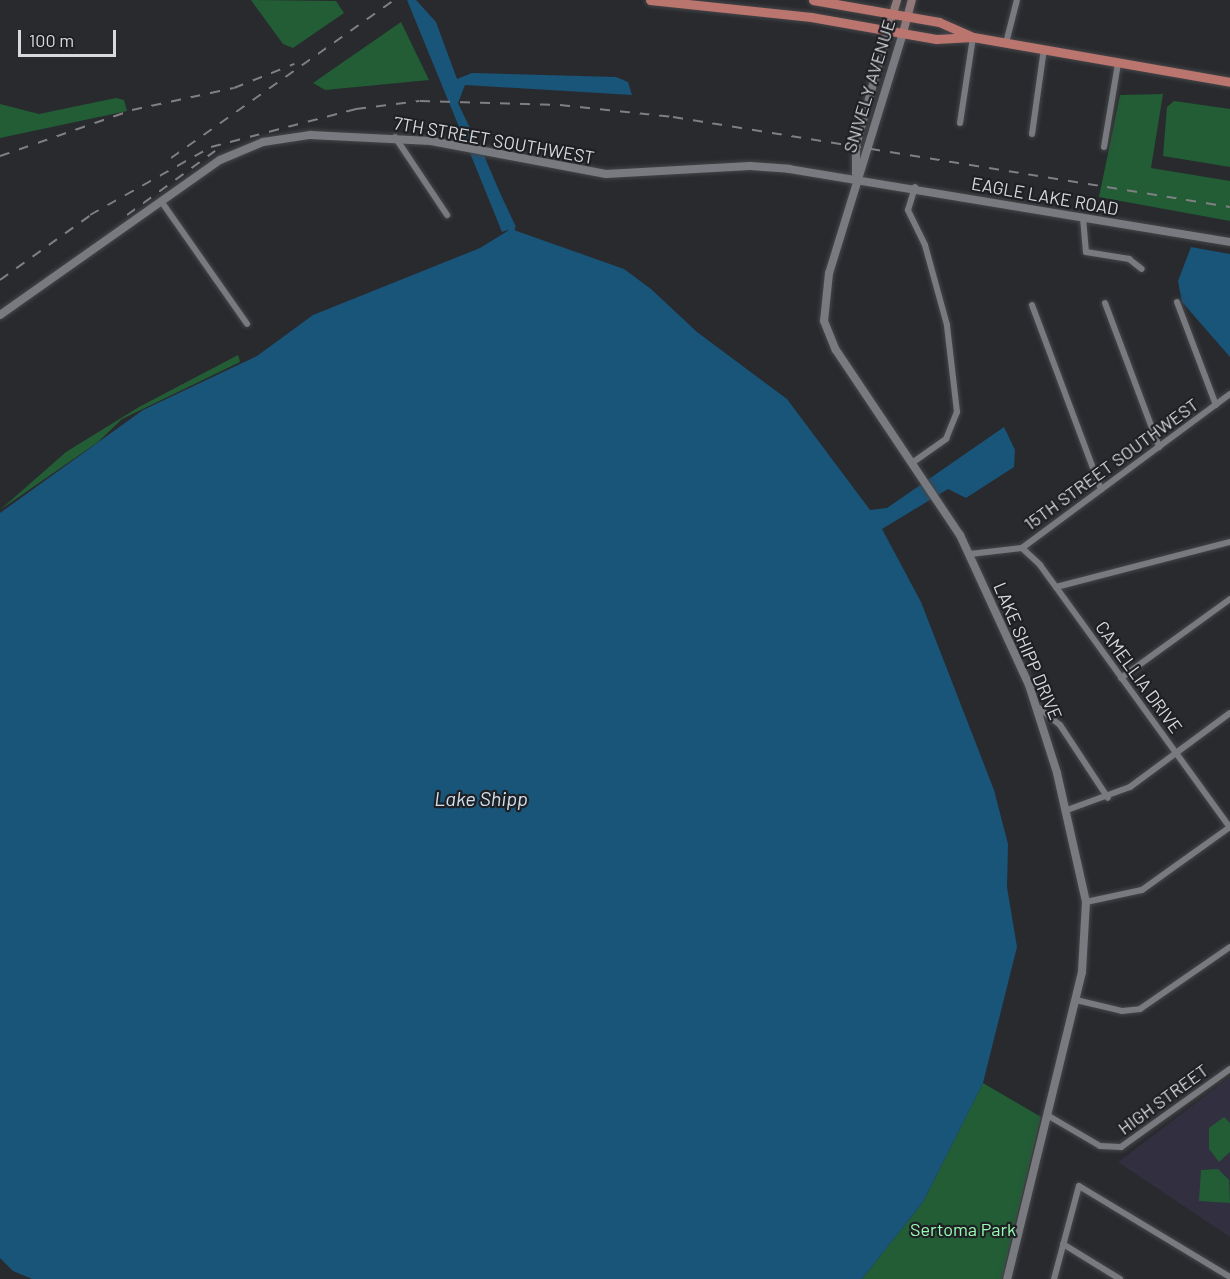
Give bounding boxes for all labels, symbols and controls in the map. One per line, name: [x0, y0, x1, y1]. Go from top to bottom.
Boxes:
street label: SNIVELY AVENUE: [838, 17, 900, 155]
scale bar: [21, 18, 118, 56]
text: 100 m: [29, 29, 74, 51]
street label: 7TH STREET SOUTHWEST: [392, 112, 596, 168]
street label: EAGLE LAKE ROAD: [970, 172, 1120, 220]
street label: 15TH STREET SOUTHWEST: [1020, 393, 1202, 535]
street label: LAKE SHIPP DRIVE: [989, 579, 1067, 723]
street label: CAMELLIA DRIVE: [1091, 617, 1187, 737]
water label: Lake Shipp: [434, 786, 528, 810]
street label: HIGH STREET: [1114, 1059, 1212, 1139]
park label: Sertoma Park: [910, 1218, 1016, 1240]

